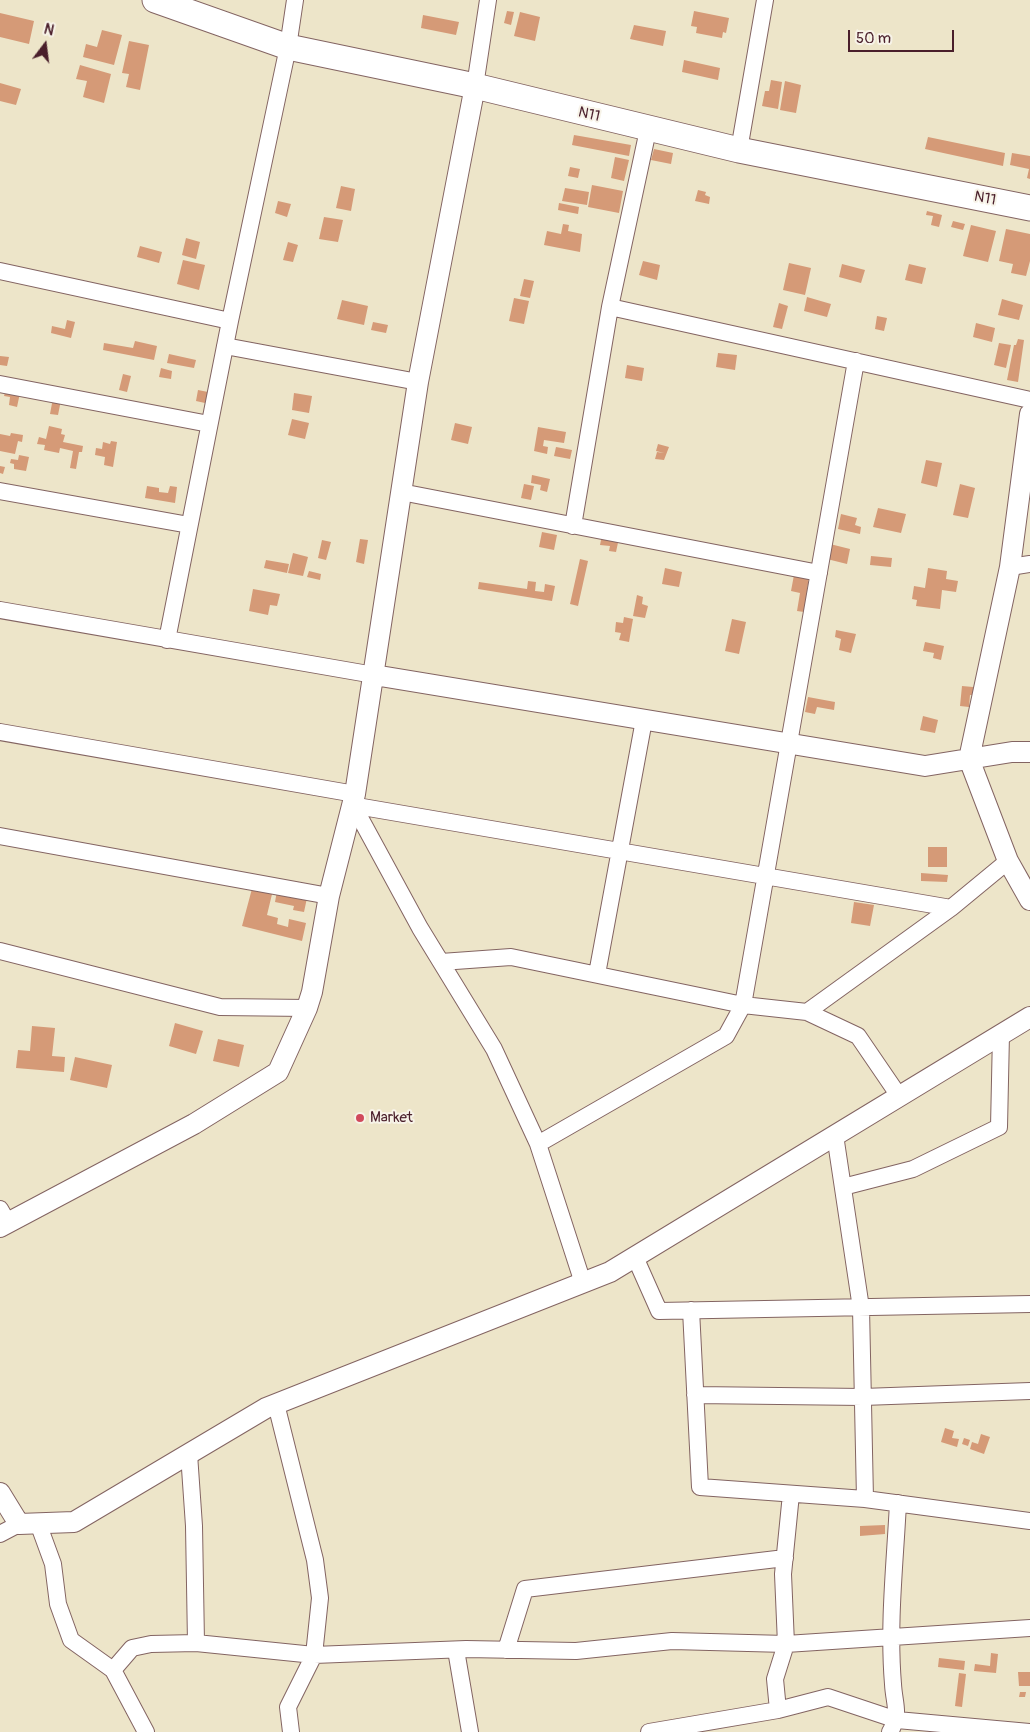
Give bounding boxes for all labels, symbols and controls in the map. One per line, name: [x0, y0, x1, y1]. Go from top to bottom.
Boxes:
north arrow: [20, 20, 70, 70]
scale bar: [850, 20, 956, 52]
text: N: [42, 21, 56, 39]
text: 50 m: [856, 29, 891, 48]
street label: N11: [576, 104, 602, 126]
street label: N11: [973, 188, 997, 210]
place label: Market: [370, 1109, 413, 1127]
marker: Market: [354, 1112, 366, 1124]

